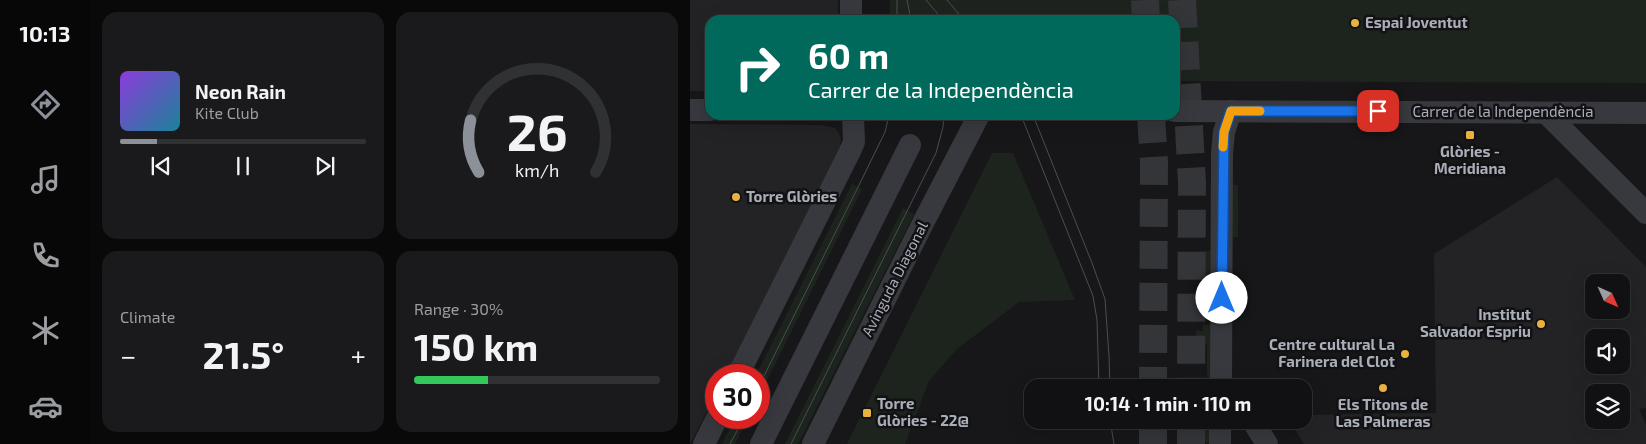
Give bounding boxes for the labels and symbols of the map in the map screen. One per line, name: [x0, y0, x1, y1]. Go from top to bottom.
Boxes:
place label: Espai Joventut: [1365, 13, 1468, 31]
marker: Espai Joventut: [1349, 17, 1361, 29]
pin: [1357, 90, 1399, 132]
street label: Carrer de la Independència: [1412, 102, 1594, 120]
marker: Glòries - Meridiana: [1464, 129, 1476, 141]
place label: Glòries - Meridiana: [1434, 142, 1506, 177]
place label: Torre Glòries: [746, 187, 837, 205]
marker: Torre Glòries: [730, 191, 742, 203]
street label: Avinguda Diagonal: [857, 218, 931, 339]
position arrow: [1195, 271, 1247, 323]
north arrow: [1585, 274, 1630, 319]
place label: Institut Salvador Espriu: [1420, 305, 1531, 340]
marker: Institut Salvador Espriu: [1535, 318, 1547, 330]
place label: Centre cultural La Farinera del Clot: [1269, 335, 1395, 370]
marker: Centre cultural La Farinera del Clot: [1399, 348, 1411, 360]
speed limit sign: 30: [705, 364, 770, 429]
marker: Els Titons de Las Palmeras: [1377, 382, 1389, 394]
place label: Torre Glòries - 22@: [877, 394, 969, 429]
place label: Els Titons de Las Palmeras: [1335, 395, 1431, 430]
marker: Torre Glòries - 22@: [861, 407, 873, 419]

